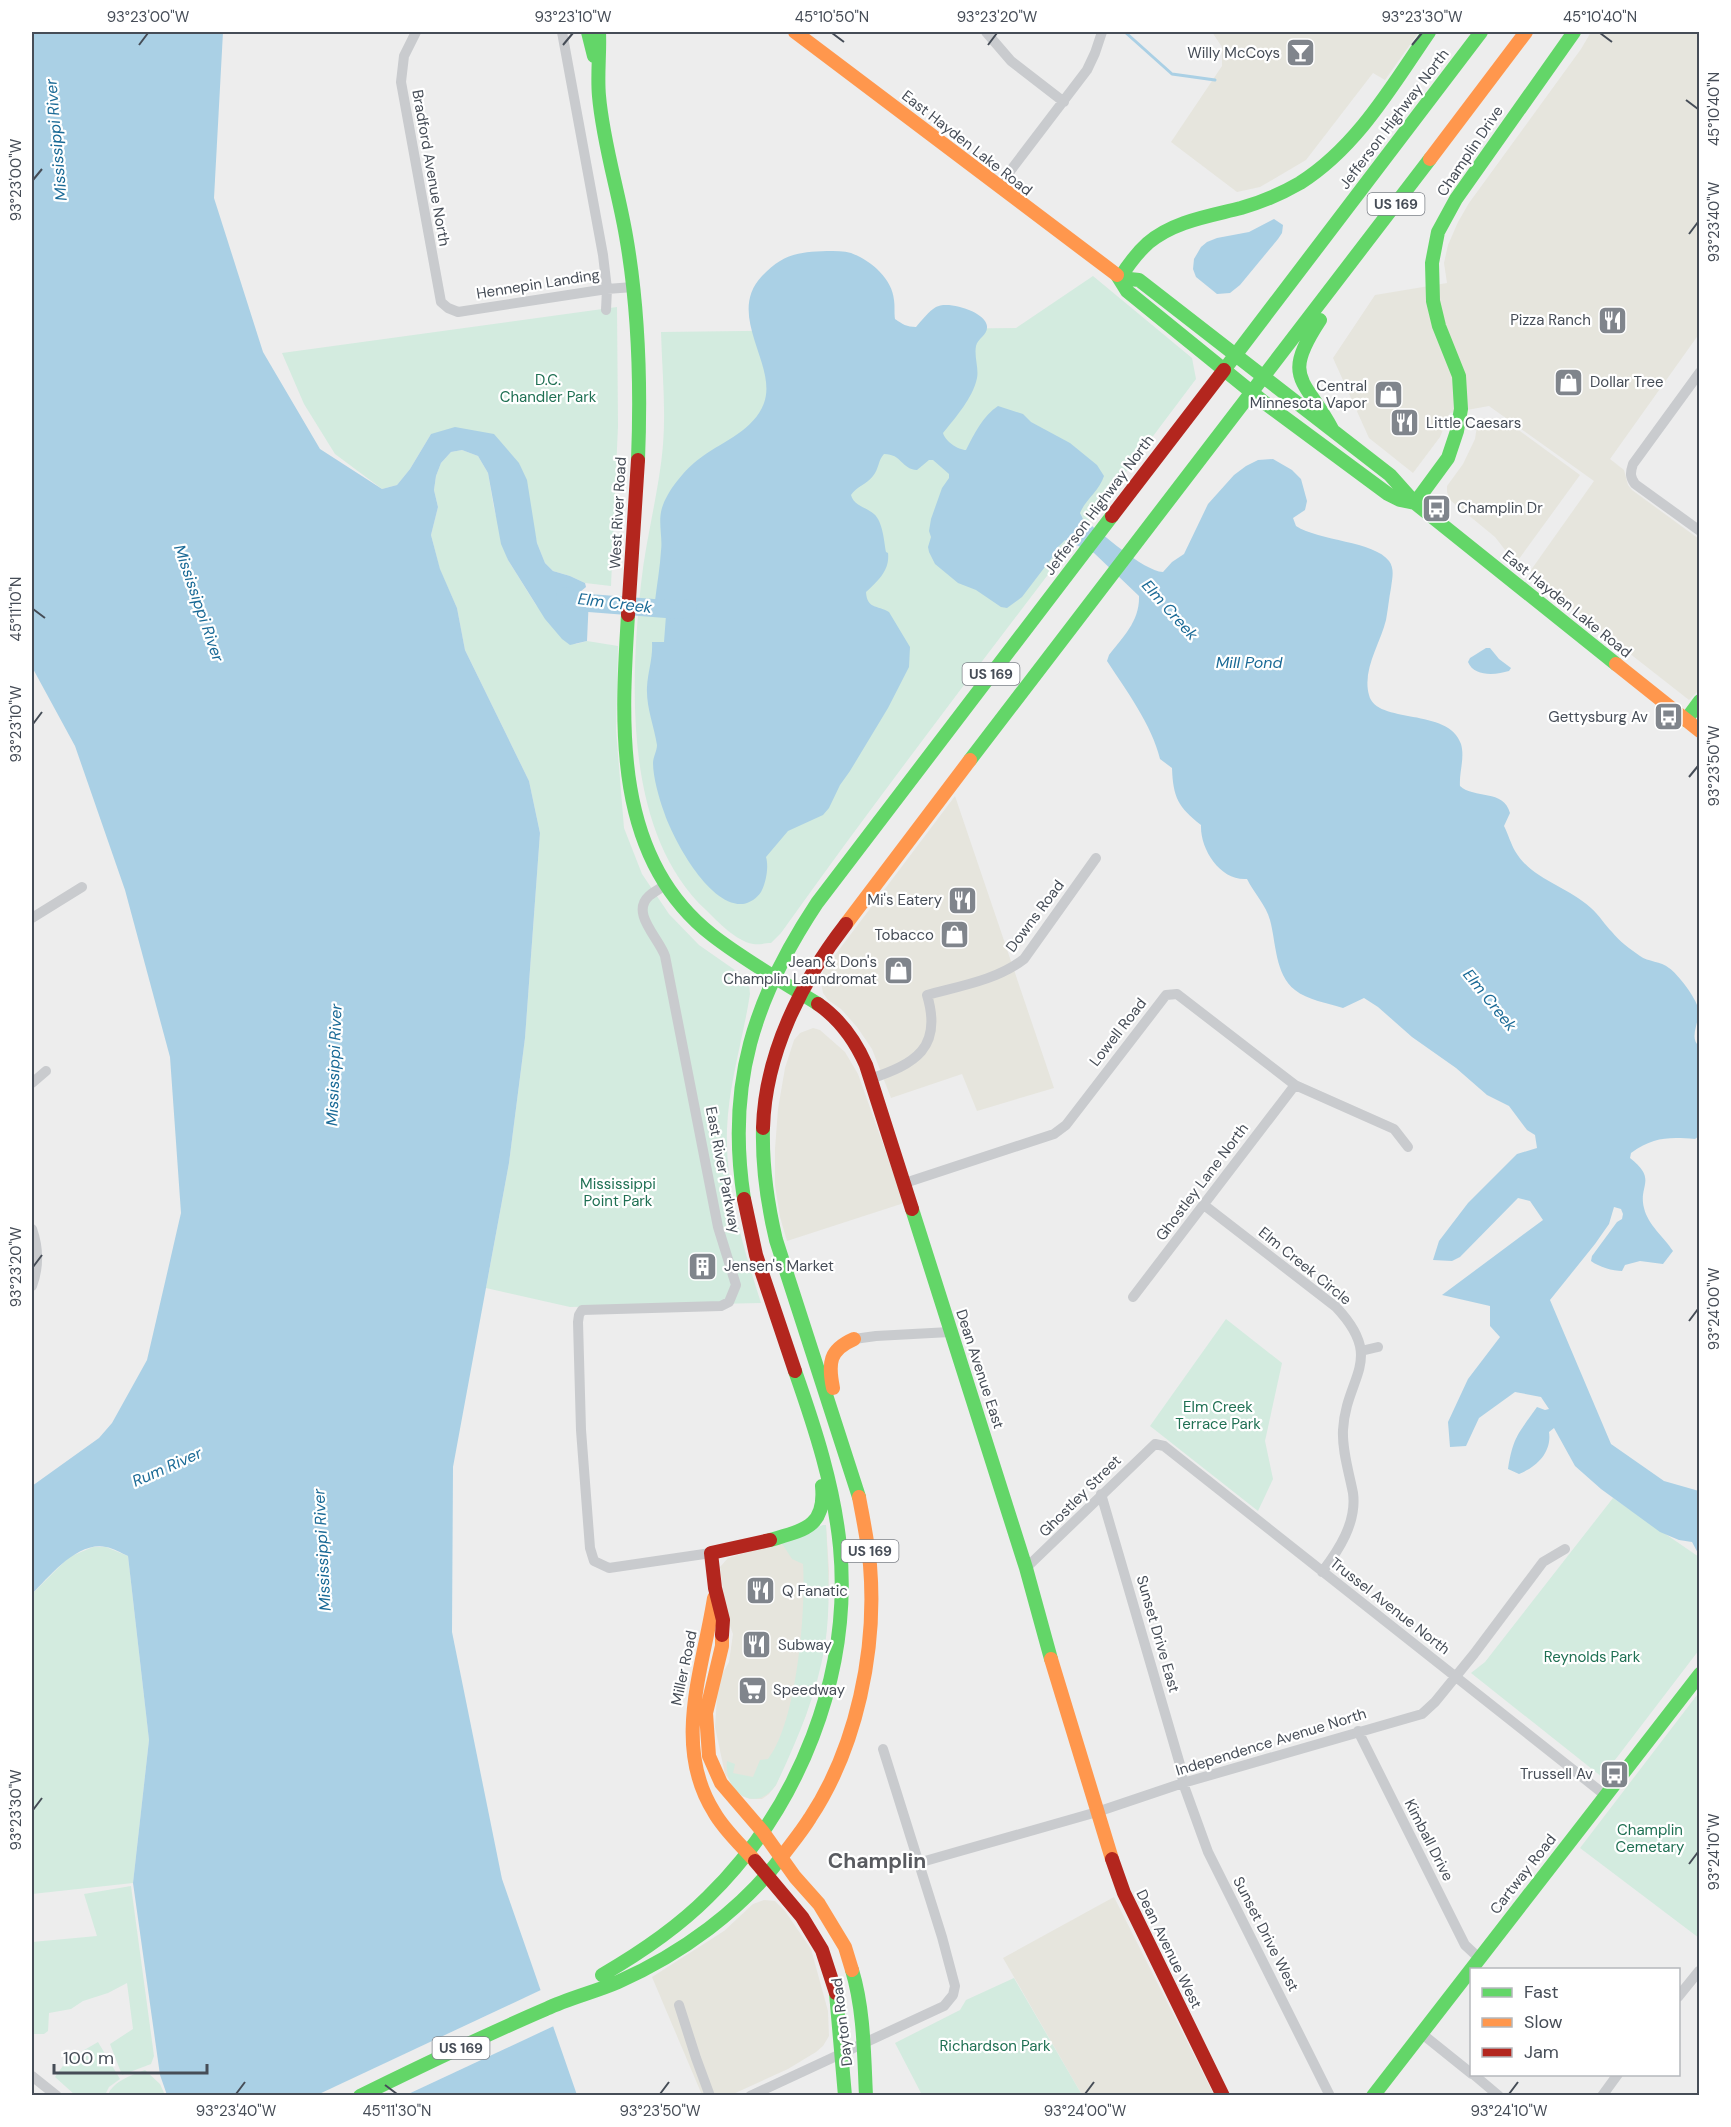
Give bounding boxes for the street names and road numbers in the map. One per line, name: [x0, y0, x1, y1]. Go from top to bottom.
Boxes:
street label: Jefferson Highway North: [1335, 45, 1453, 193]
street label: East Hayden Lake Road: [898, 86, 1036, 200]
street label: Bradford Avenue North: [407, 88, 455, 248]
street label: Champlin Drive: [1432, 102, 1508, 200]
road number: US 169: [1368, 193, 1424, 215]
street label: Hennepin Landing: [475, 264, 601, 304]
street label: Jefferson Highway North: [1040, 431, 1158, 579]
street label: West River Road: [605, 456, 631, 570]
street label: East Hayden Lake Road: [1498, 546, 1636, 662]
road number: US 169: [962, 663, 1020, 685]
street label: Downs Road: [1001, 876, 1069, 956]
street label: Lowell Road: [1085, 994, 1151, 1070]
street label: East River Parkway: [701, 1105, 745, 1236]
street label: Ghostley Lane North: [1151, 1119, 1253, 1245]
street label: Elm Creek Circle: [1254, 1222, 1356, 1310]
street label: Dean Avenue East: [951, 1307, 1009, 1431]
street label: Ghostley Street: [1035, 1451, 1125, 1541]
road number: US 169: [842, 1540, 898, 1562]
street label: Trussel Avenue North: [1326, 1553, 1454, 1659]
street label: Sunset Drive East: [1132, 1573, 1184, 1695]
street label: Miller Road: [666, 1629, 702, 1707]
street label: Independence Avenue North: [1173, 1703, 1369, 1781]
street label: Kimball Drive: [1400, 1796, 1458, 1884]
street label: Cartway Road: [1485, 1830, 1561, 1918]
street label: Sunset Drive West: [1228, 1873, 1304, 1995]
street label: Dean Avenue West: [1132, 1886, 1207, 2012]
street label: Dayton Road: [827, 1977, 857, 2067]
road number: US 169: [432, 2037, 490, 2059]

